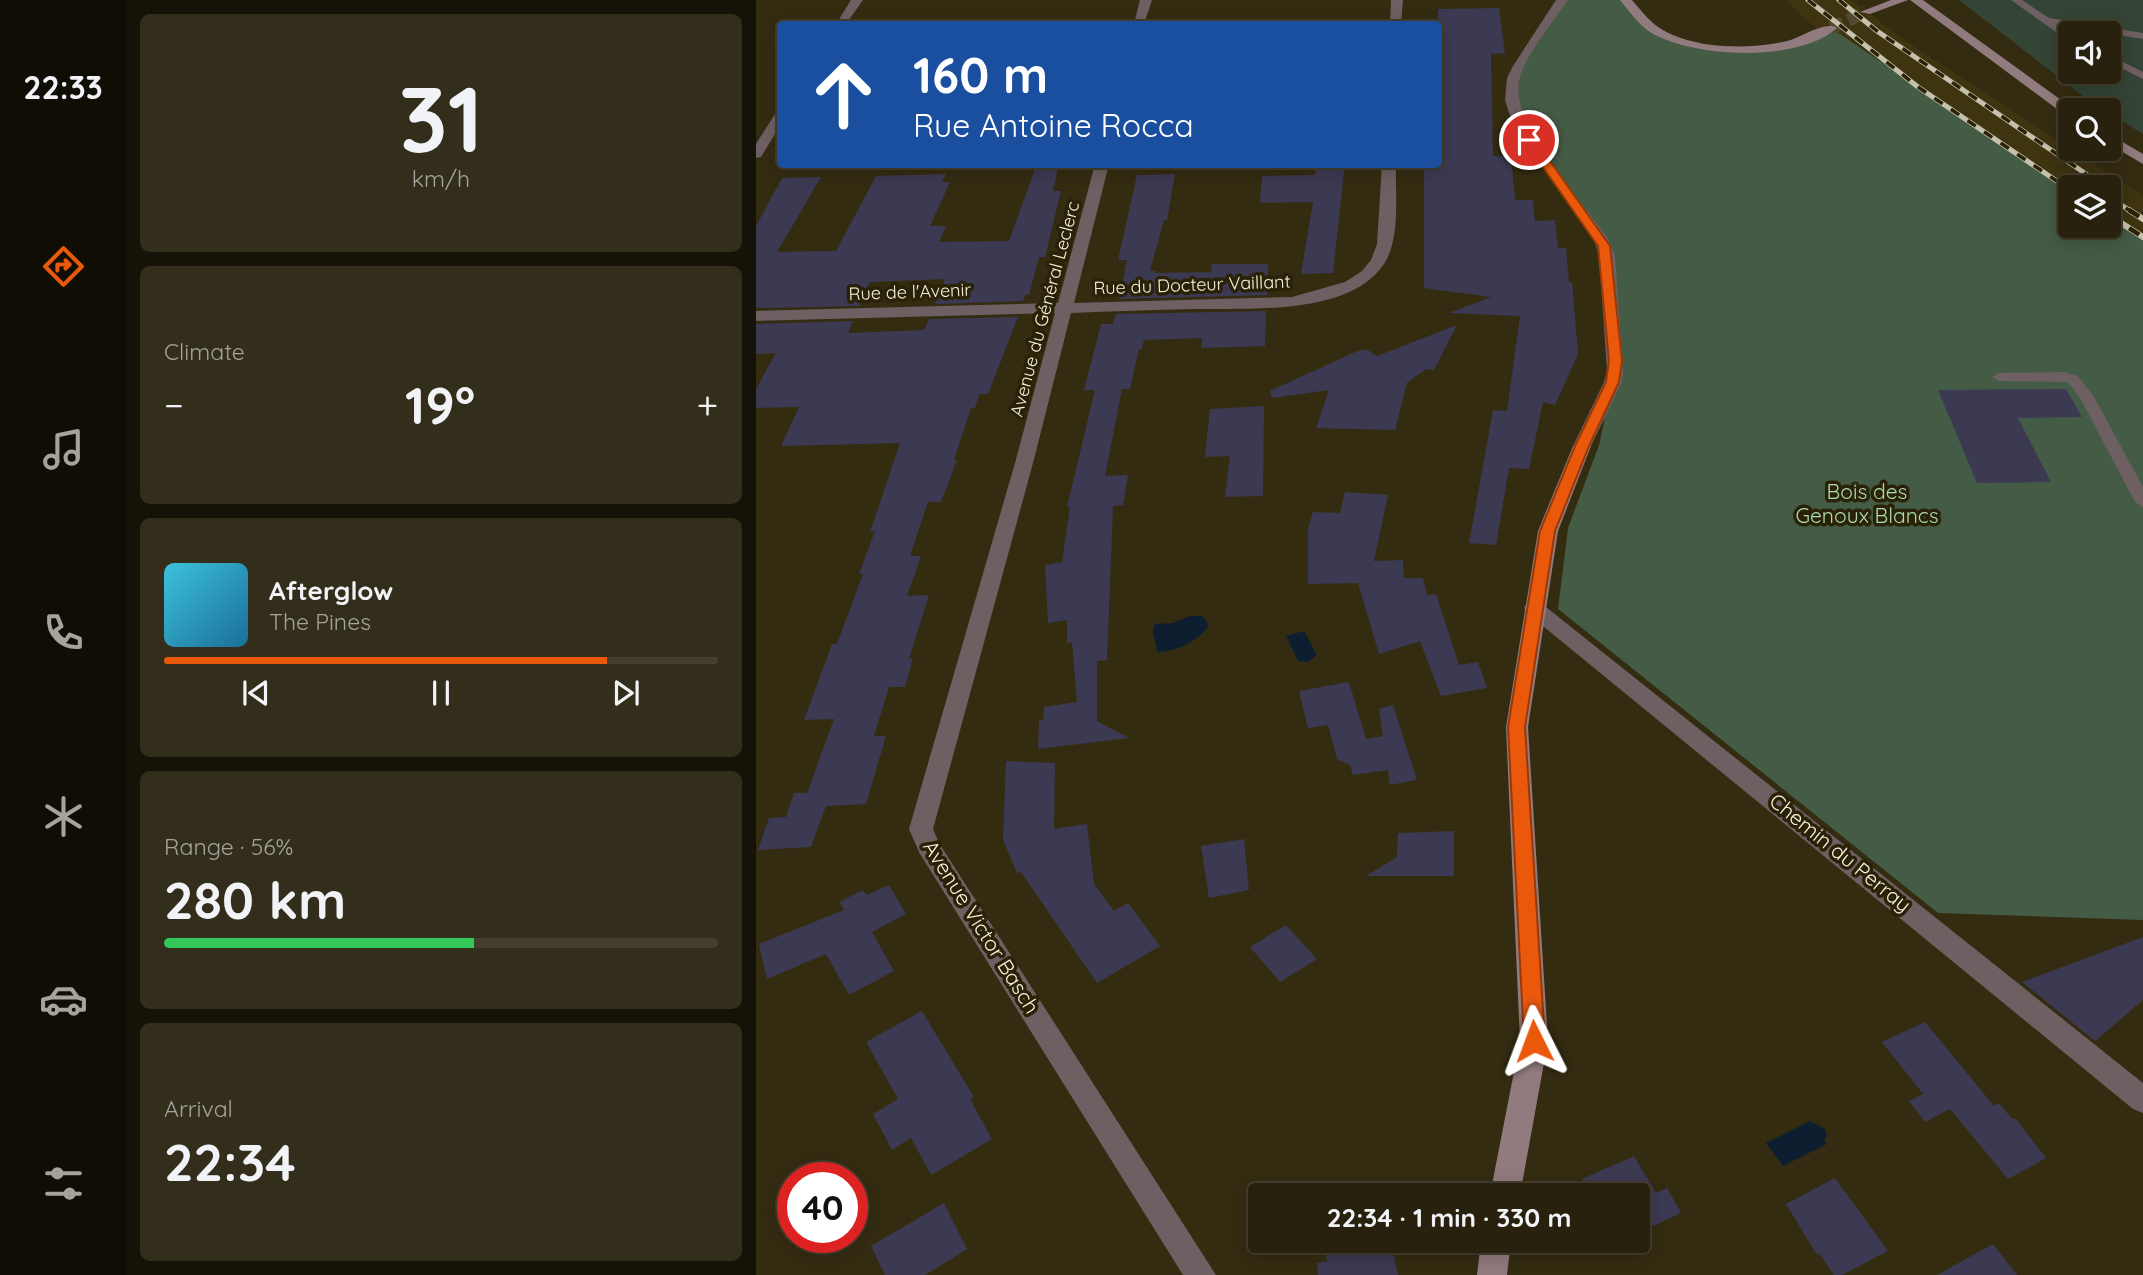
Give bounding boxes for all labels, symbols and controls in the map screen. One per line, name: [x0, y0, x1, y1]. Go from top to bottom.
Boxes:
map controls: [2058, 21, 2121, 238]
button: sound: [2058, 21, 2121, 84]
text: 160 m: [913, 44, 1048, 105]
icon: ahead: [798, 49, 889, 140]
text: 31: [399, 61, 483, 175]
text: 22:33: [23, 67, 103, 107]
button: search: [2058, 98, 2121, 161]
text: Rue Antoine Rocca: [913, 105, 1194, 145]
pin: [1499, 110, 1559, 170]
icon: arrive: [1510, 121, 1548, 159]
text: km/h: [412, 164, 470, 193]
button: layers: [2058, 175, 2121, 238]
street label: Avenue du Général Leclerc: [1005, 199, 1084, 419]
icon: directions: [39, 242, 88, 291]
street label: Rue du Docteur Vaillant: [1093, 270, 1291, 299]
street label: Rue de l'Avenir: [848, 278, 972, 305]
text: Climate: [164, 337, 245, 366]
text: 19°: [405, 372, 475, 437]
text: −: [164, 381, 184, 429]
text: +: [697, 381, 718, 429]
icon: music: [39, 425, 88, 474]
park label: Bois des Genoux Blancs: [1795, 478, 1939, 528]
text: Afterglow: [269, 574, 393, 607]
text: The Pines: [269, 607, 371, 636]
icon: phone: [39, 608, 88, 657]
icon: previous: [237, 674, 275, 712]
icon: pause: [422, 674, 460, 712]
icon: next: [607, 674, 645, 712]
street label: Chemin du Perray: [1765, 787, 1917, 917]
icon: climate: [39, 792, 88, 841]
text: Range · 56%: [164, 832, 293, 861]
street label: Avenue Victor Basch: [918, 835, 1046, 1018]
text: 280 km: [164, 867, 346, 932]
icon: car: [39, 975, 88, 1024]
position arrow: [1497, 1004, 1571, 1078]
text: Arrival: [164, 1094, 233, 1123]
text: 22:34: [164, 1129, 296, 1194]
icon: filters: [39, 1159, 88, 1208]
speed limit sign: 40: [777, 1162, 868, 1253]
text: 22:34 · 1 min · 330 m: [1327, 1201, 1571, 1234]

